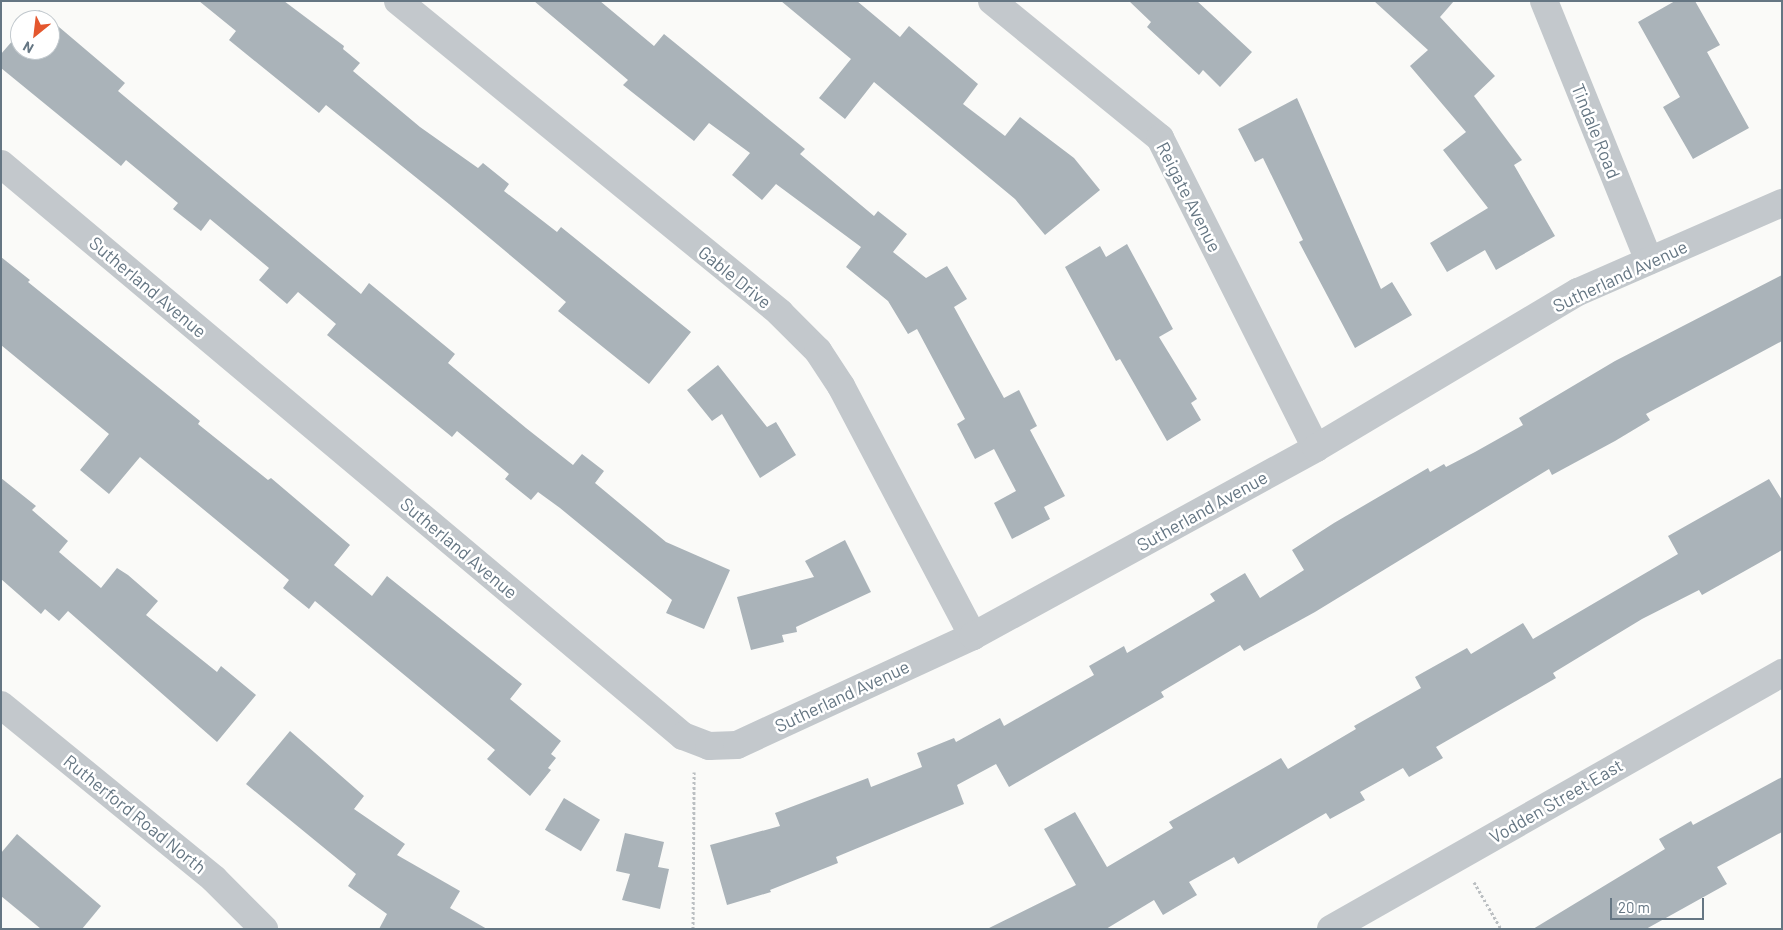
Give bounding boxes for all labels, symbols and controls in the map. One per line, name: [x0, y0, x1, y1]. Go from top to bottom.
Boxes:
north arrow: [10, 10, 60, 60]
text: N: [20, 38, 36, 57]
street label: Tindale Road: [1567, 80, 1625, 182]
street label: Reigate Avenue: [1152, 138, 1226, 256]
street label: Sutherland Avenue: [85, 232, 211, 342]
street label: Sutherland Avenue: [1549, 235, 1691, 317]
street label: Gable Drive: [694, 241, 776, 313]
street label: Sutherland Avenue: [1133, 466, 1271, 556]
street label: Sutherland Avenue: [396, 493, 522, 603]
street label: Sutherland Avenue: [771, 655, 913, 737]
street label: Rutherford Road North: [59, 750, 211, 878]
street label: Vodden Street East: [1486, 754, 1626, 848]
scale bar: [1613, 888, 1707, 920]
text: 20 m: [1618, 898, 1650, 916]

